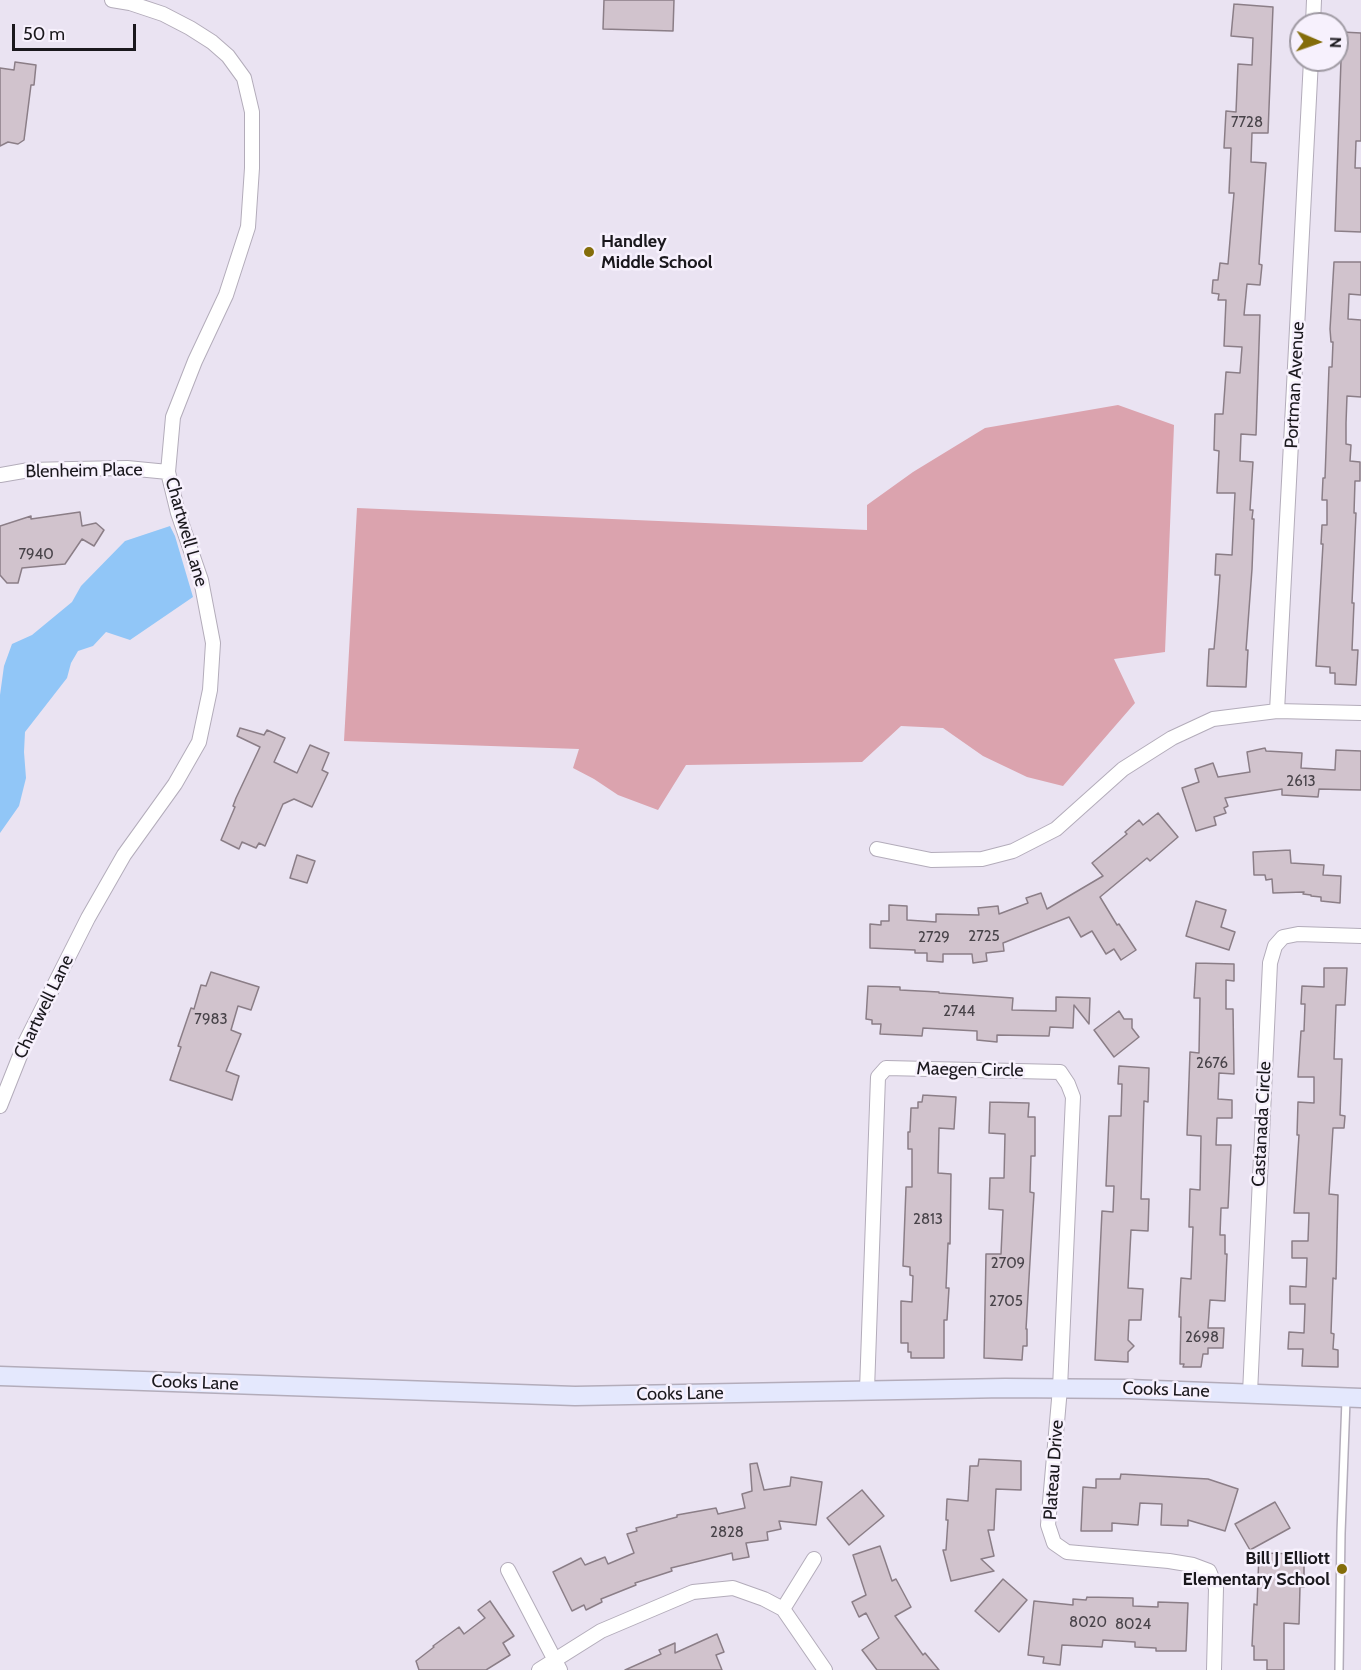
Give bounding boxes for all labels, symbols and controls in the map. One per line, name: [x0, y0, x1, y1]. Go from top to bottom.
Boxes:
scale bar: [15, 12, 140, 50]
north arrow: [1289, 12, 1349, 72]
text: 50 m: [23, 23, 65, 45]
text: N: [1326, 37, 1345, 49]
house number: 7728: [1231, 114, 1263, 132]
place label: Handley Middle School: [601, 231, 712, 274]
marker: Handley Middle School: [582, 245, 596, 259]
street label: Portman Avenue: [1281, 321, 1309, 449]
street label: Blenheim Place: [25, 459, 143, 483]
street label: Chartwell Lane: [160, 475, 212, 589]
house number: 7940: [18, 546, 54, 564]
house number: 2613: [1286, 773, 1316, 791]
house number: 2725: [968, 928, 1000, 946]
house number: 2729: [918, 929, 950, 947]
street label: Chartwell Lane: [10, 952, 78, 1062]
house number: 2744: [943, 1003, 975, 1021]
house number: 7983: [194, 1011, 228, 1029]
house number: 2676: [1196, 1055, 1228, 1073]
street label: Maegen Circle: [916, 1058, 1024, 1082]
street label: Castanada Circle: [1248, 1061, 1276, 1187]
house number: 2813: [913, 1211, 943, 1229]
house number: 2709: [991, 1255, 1025, 1273]
house number: 2705: [989, 1293, 1023, 1311]
house number: 2698: [1185, 1329, 1219, 1347]
street label: Cooks Lane: [151, 1371, 239, 1395]
street label: Cooks Lane: [1122, 1378, 1210, 1402]
street label: Cooks Lane: [636, 1382, 724, 1406]
street label: Plateau Drive: [1040, 1419, 1068, 1521]
house number: 2828: [710, 1524, 744, 1542]
place label: Bill J Elliott Elementary School: [1183, 1548, 1330, 1590]
marker: Bill J Elliott Elementary School: [1335, 1562, 1349, 1576]
house number: 8020: [1069, 1614, 1107, 1632]
house number: 8024: [1115, 1616, 1151, 1634]

